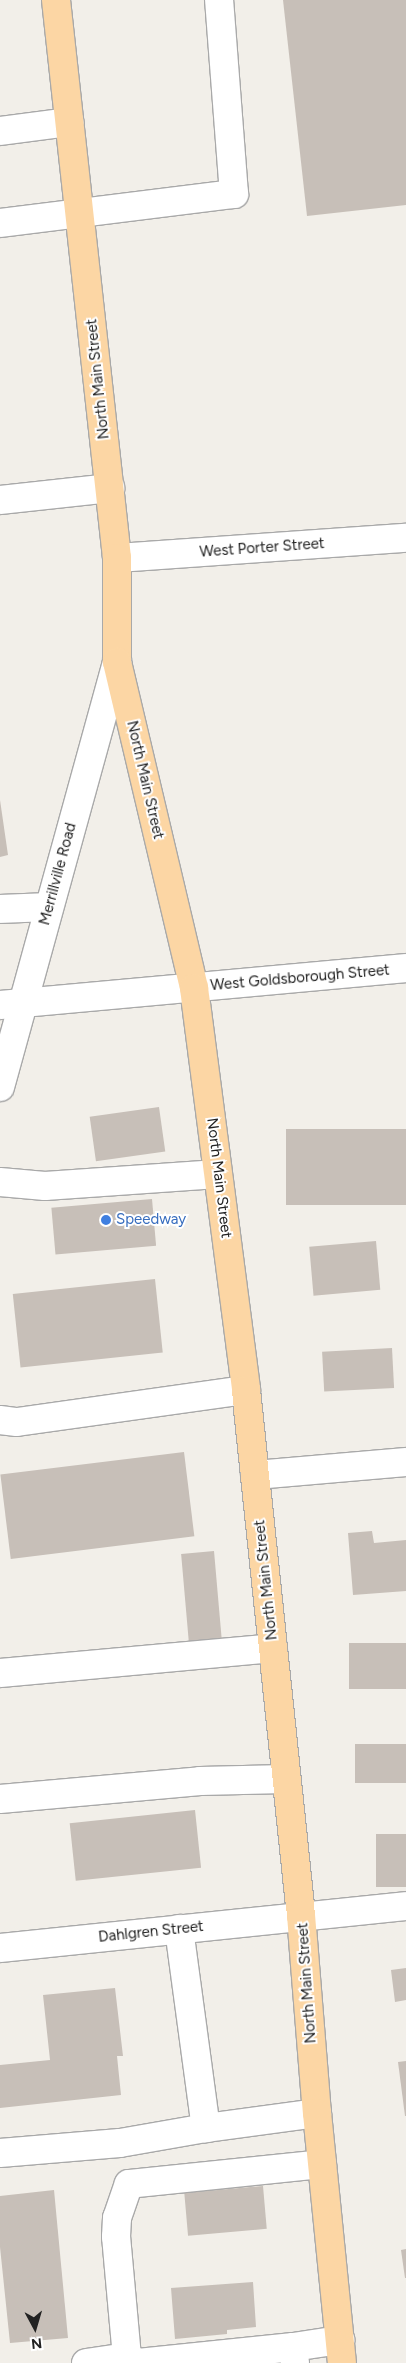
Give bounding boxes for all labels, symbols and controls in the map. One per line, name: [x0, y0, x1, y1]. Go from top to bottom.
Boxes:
street label: North Main Street: [83, 318, 113, 440]
street label: West Porter Street: [199, 535, 325, 561]
street label: North Main Street: [123, 719, 167, 841]
street label: Merrillville Road: [36, 821, 80, 927]
street label: West Goldsborough Street: [210, 961, 390, 995]
street label: North Main Street: [203, 1117, 235, 1239]
place label: Speedway: [116, 1211, 186, 1229]
marker: Speedway: [100, 1214, 112, 1226]
street label: North Main Street: [251, 1519, 281, 1641]
street label: Dahlgren Street: [97, 1918, 205, 1946]
street label: North Main Street: [294, 1922, 320, 2044]
north arrow: [10, 2303, 60, 2353]
text: N: [30, 2334, 43, 2352]

